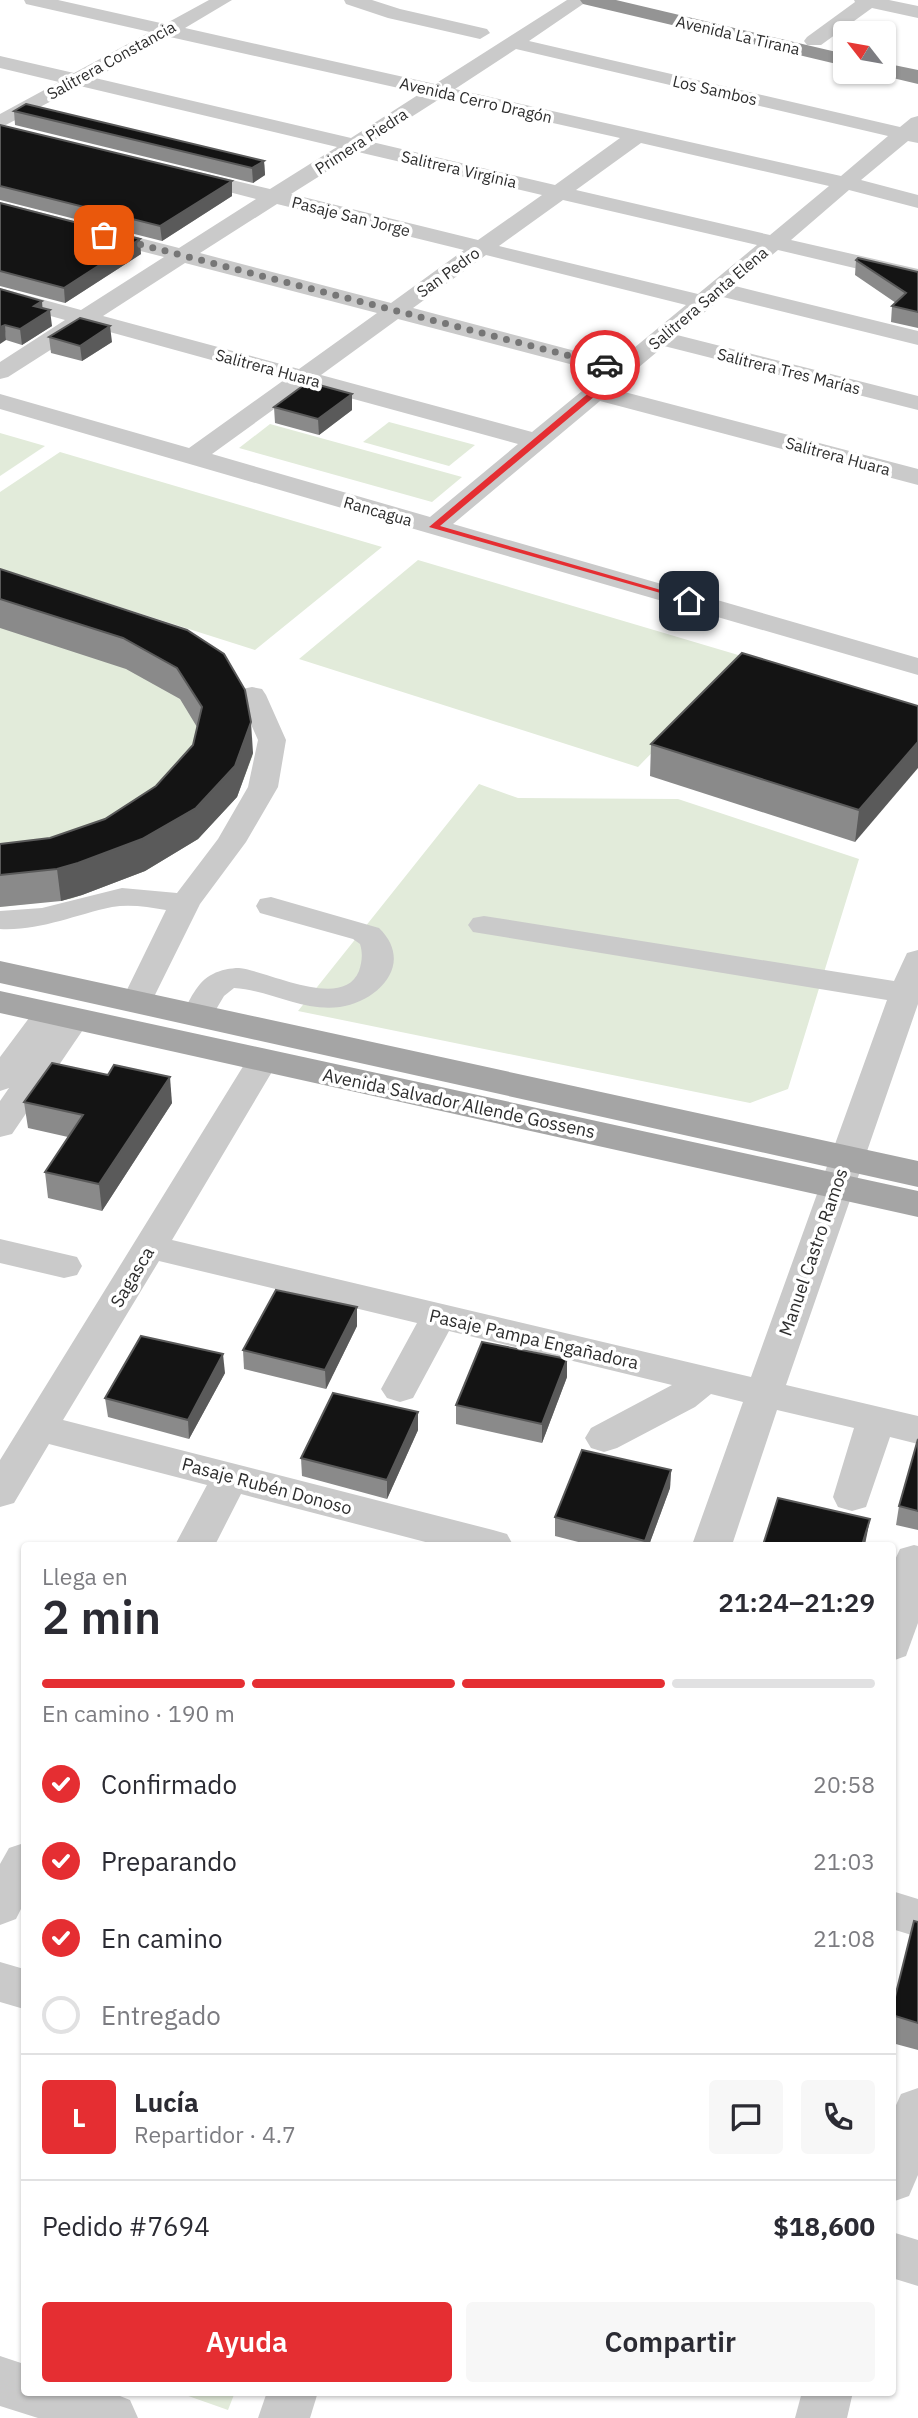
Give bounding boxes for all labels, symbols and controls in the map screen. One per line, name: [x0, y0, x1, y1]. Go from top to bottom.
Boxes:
street label: Avenida La Tirana: [674, 11, 802, 59]
street label: Salitrera Constancia: [43, 16, 179, 104]
north arrow: [833, 21, 896, 84]
map controls: [833, 21, 896, 84]
street label: Los Sambos: [671, 71, 759, 109]
street label: Avenida Cerro Dragón: [398, 73, 554, 127]
street label: Primera Piedra: [311, 103, 411, 178]
street label: Salitrera Virginia: [399, 146, 519, 192]
street label: Pasaje San Jorge: [290, 192, 413, 240]
pin: [74, 205, 134, 265]
icon: bag: [85, 216, 123, 254]
street label: San Pedro: [413, 242, 483, 302]
street label: Salitrera Santa Elena: [644, 242, 772, 354]
courier: [570, 330, 640, 400]
street label: Salitrera Huara: [213, 344, 323, 392]
street label: Salitrera Tres Marías: [715, 344, 863, 398]
icon: car: [586, 346, 624, 384]
street label: Salitrera Huara: [783, 432, 893, 480]
street label: Rancagua: [341, 492, 415, 530]
pin: [659, 571, 719, 631]
icon: home: [670, 582, 708, 620]
street label: Avenida Salvador Allende Gossens: [321, 1063, 597, 1143]
street label: Manuel Castro Ramos: [774, 1165, 852, 1339]
street label: Sagasca: [105, 1242, 159, 1311]
street label: Pasaje Pampa Engañadora: [427, 1304, 641, 1374]
street label: Pasaje Rubén Donoso: [179, 1452, 355, 1520]
text: Llega en: [42, 1561, 128, 1591]
text: 21:24–21:29: [718, 1585, 875, 1619]
text: 2 min: [42, 1587, 161, 1647]
text: En camino · 190 m: [42, 1698, 235, 1728]
icon: check: [42, 1765, 80, 1803]
text: Confirmado: [101, 1767, 237, 1801]
text: 20:58: [813, 1769, 875, 1799]
icon: check: [42, 1842, 80, 1880]
text: Preparando: [101, 1844, 237, 1878]
text: 21:03: [813, 1846, 875, 1876]
icon: check: [42, 1919, 80, 1957]
text: En camino: [101, 1921, 223, 1955]
text: 21:08: [813, 1923, 875, 1953]
text: Entregado: [101, 1998, 221, 2032]
button: chat: [709, 2080, 783, 2154]
button: phone: [801, 2080, 875, 2154]
text: Lucía: [134, 2085, 199, 2119]
text: L: [72, 2100, 86, 2134]
text: Repartidor · 4.7: [134, 2119, 296, 2149]
text: Pedido #7694: [42, 2209, 210, 2243]
text: $18,600: [773, 2209, 875, 2243]
button: Ayuda: [42, 2302, 452, 2382]
button: Compartir: [466, 2302, 875, 2382]

